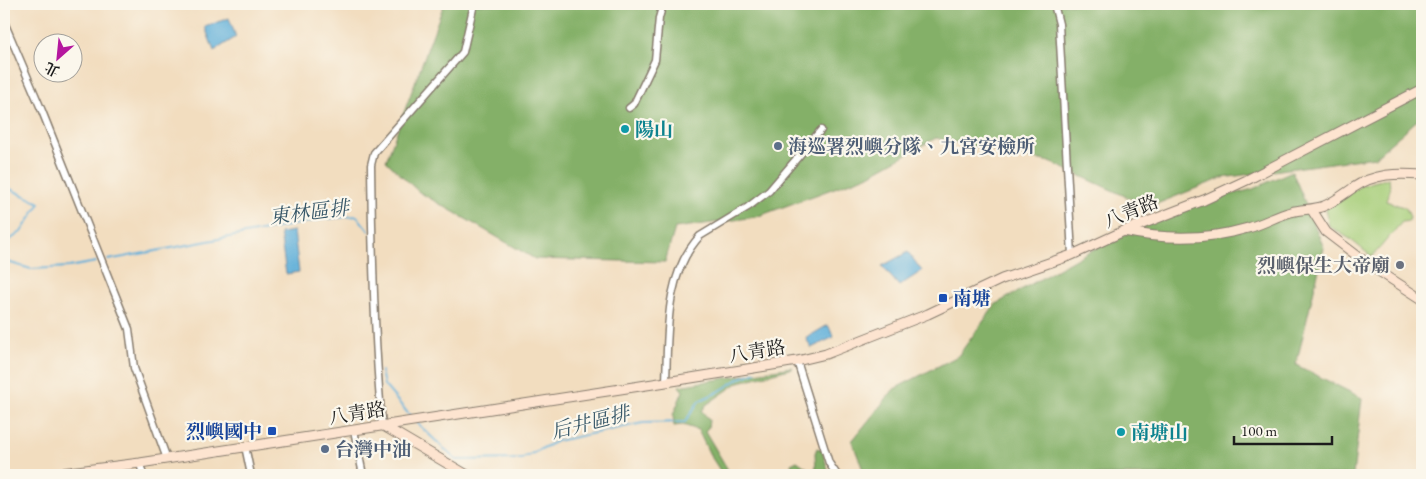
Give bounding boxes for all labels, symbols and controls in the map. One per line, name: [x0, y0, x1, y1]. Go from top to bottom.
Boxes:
north arrow: [32, 32, 82, 82]
text: 北: [42, 58, 62, 81]
place label: 陽山: [635, 117, 673, 142]
marker: 陽山: [619, 123, 631, 135]
place label: 海巡署烈嶼分隊、九宮安檢所: [788, 134, 1035, 159]
marker: 海巡署烈嶼分隊、九宮安檢所: [772, 140, 784, 152]
street label: 八青路: [1100, 189, 1162, 233]
water label: 東林區排: [268, 194, 353, 230]
place label: 烈嶼保生大帝廟: [1257, 253, 1390, 278]
marker: 烈嶼保生大帝廟: [1394, 259, 1406, 271]
place label: 南塘: [953, 286, 991, 311]
marker: 南塘: [937, 292, 949, 304]
street label: 八青路: [727, 334, 787, 368]
street label: 八青路: [327, 396, 387, 430]
water label: 后井區排: [548, 399, 635, 444]
scale bar: [1234, 414, 1331, 446]
place label: 烈嶼國中: [186, 419, 262, 444]
place label: 南塘山: [1131, 420, 1188, 445]
text: 100 m: [1241, 421, 1278, 440]
marker: 烈嶼國中: [266, 425, 278, 437]
marker: 南塘山: [1115, 426, 1127, 438]
place label: 台灣中油: [335, 437, 411, 462]
marker: 台灣中油: [319, 443, 331, 455]

